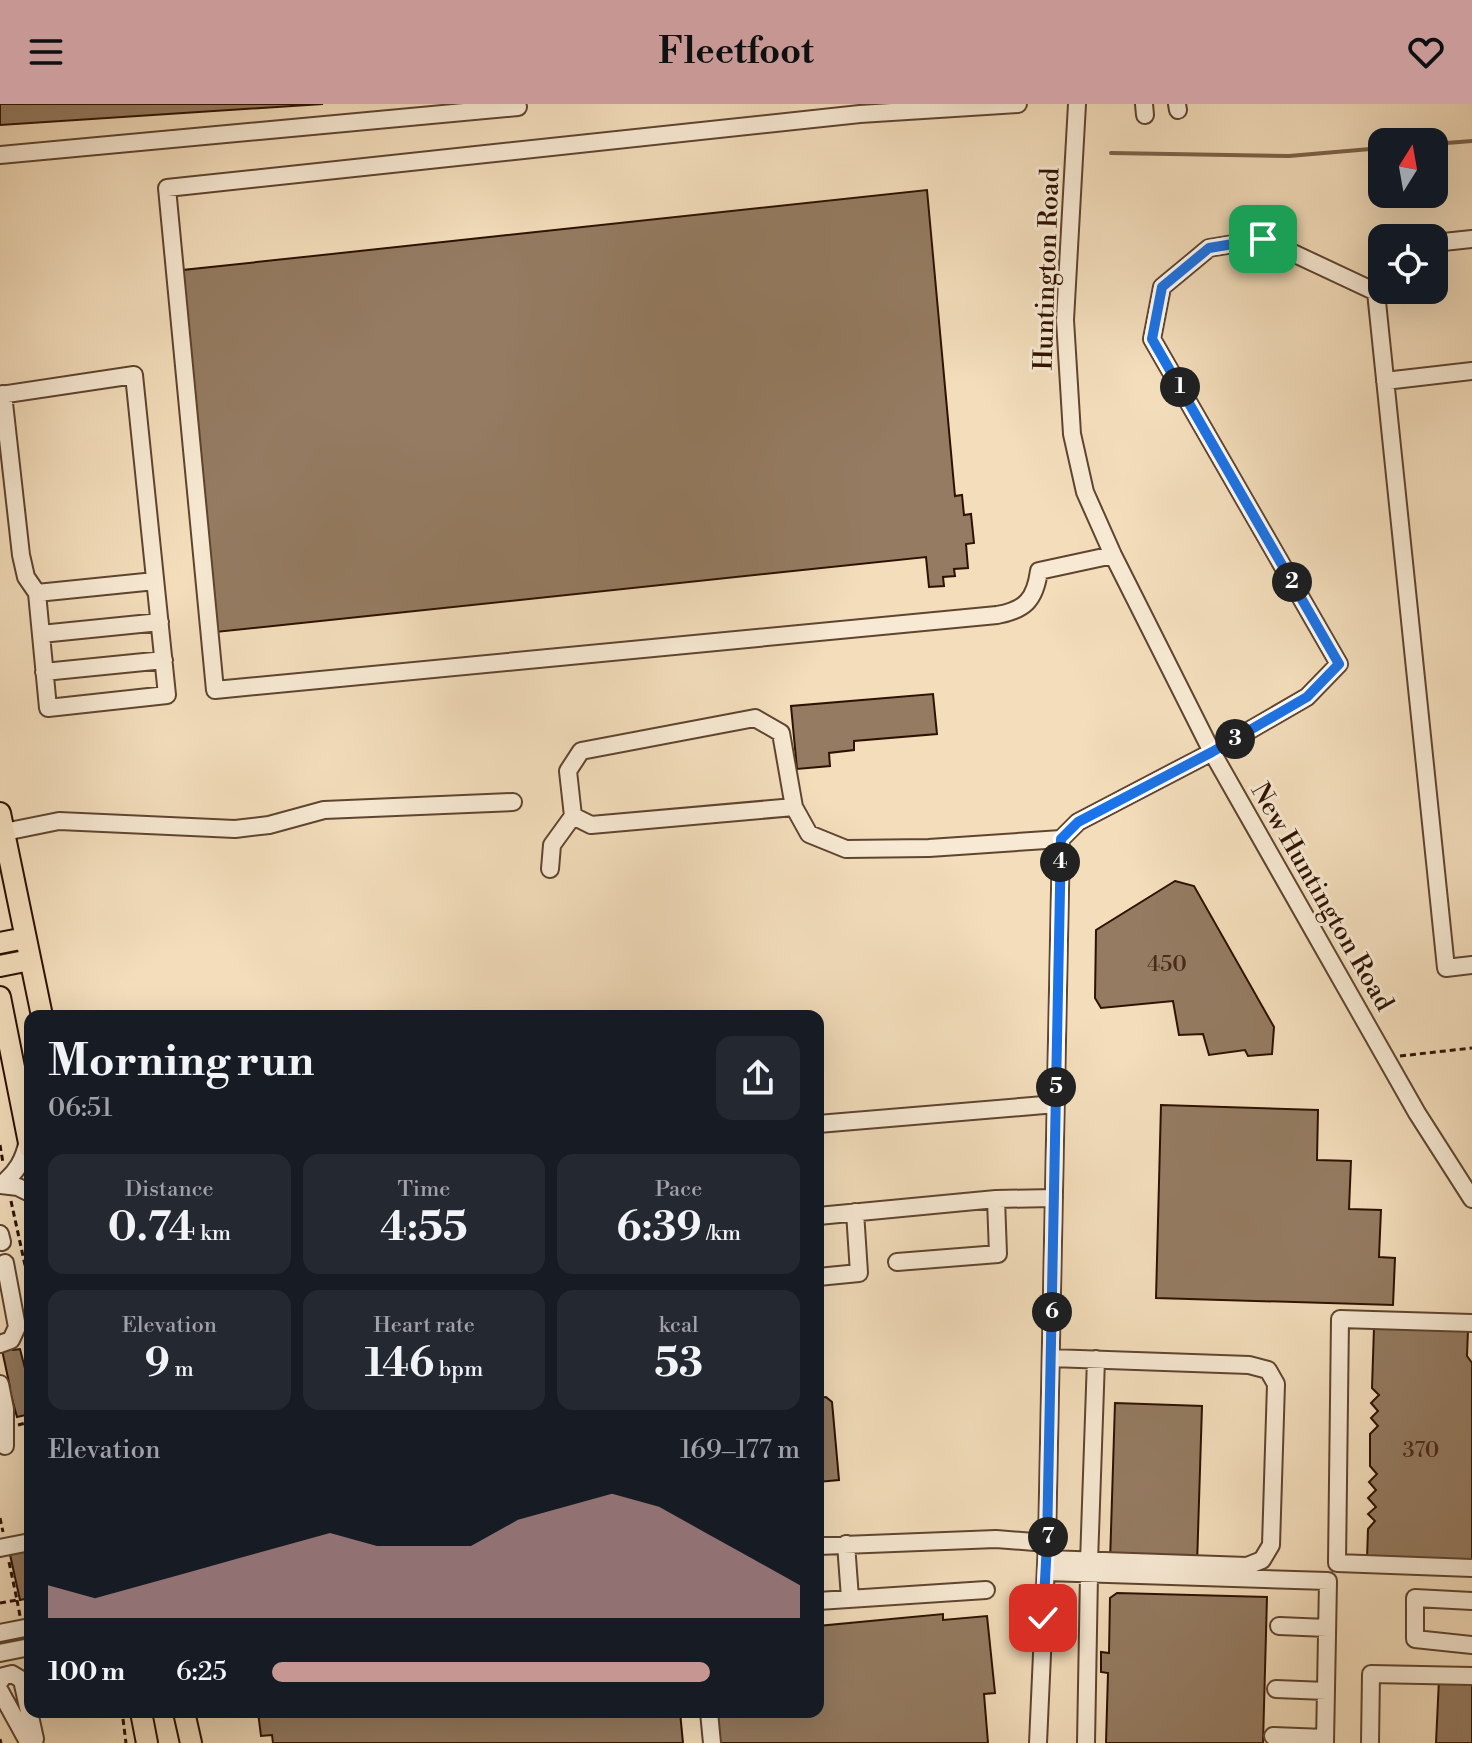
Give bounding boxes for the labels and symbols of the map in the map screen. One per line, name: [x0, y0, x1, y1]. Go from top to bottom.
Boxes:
north arrow: [1368, 128, 1448, 208]
street label: Huntington Road: [1027, 167, 1067, 371]
pin: [1229, 205, 1297, 273]
pin: 1: [1160, 367, 1200, 407]
pin: 2: [1272, 562, 1312, 602]
pin: 3: [1215, 719, 1255, 759]
street label: New Huntington Road: [1244, 777, 1400, 1017]
pin: 4: [1040, 842, 1080, 882]
house number: 450: [1147, 951, 1187, 978]
pin: 5: [1036, 1067, 1076, 1107]
pin: 6: [1032, 1292, 1072, 1332]
house number: 370: [1403, 1437, 1439, 1464]
pin: 7: [1028, 1517, 1068, 1557]
pin: [1009, 1584, 1077, 1652]

